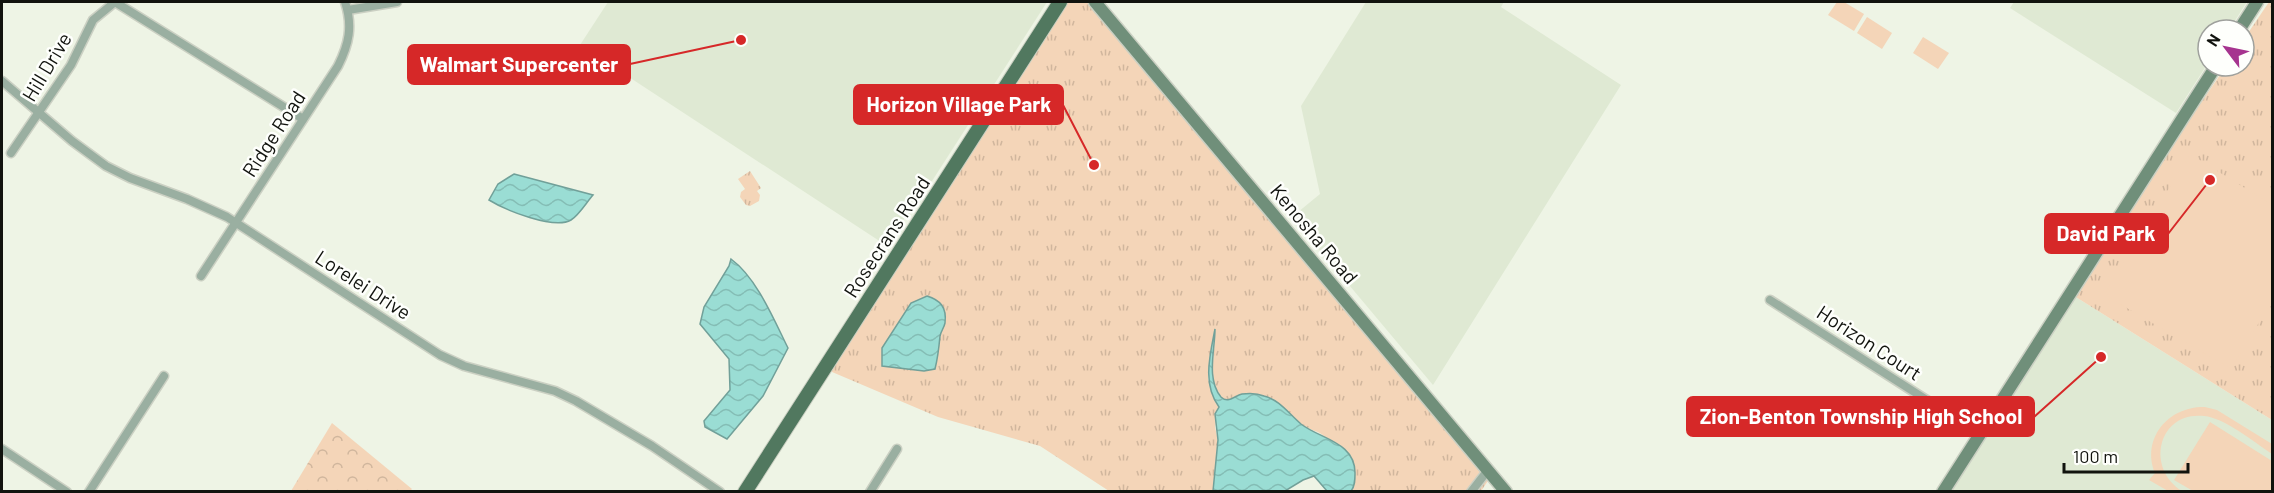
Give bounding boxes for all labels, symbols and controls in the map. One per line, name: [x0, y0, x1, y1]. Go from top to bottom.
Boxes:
north arrow: [2196, 18, 2256, 78]
street label: Hill Drive: [16, 28, 76, 105]
text: N: [2202, 30, 2224, 49]
callout: Walmart Supercenter: [408, 45, 630, 84]
text: Walmart Supercenter: [420, 51, 618, 76]
callout: Horizon Village Park: [854, 85, 1063, 124]
street label: Ridge Road: [236, 86, 310, 181]
text: Horizon Village Park: [866, 91, 1052, 116]
street label: Rosecrans Road: [838, 171, 934, 302]
street label: Kenosha Road: [1266, 179, 1363, 288]
callout: David Park: [2045, 214, 2168, 253]
text: David Park: [2057, 220, 2155, 245]
street label: Lorelei Drive: [311, 244, 416, 324]
street label: Horizon Court: [1813, 300, 1926, 385]
callout: Zion-Benton Township High School: [1687, 397, 2034, 436]
text: Zion-Benton Township High School: [1700, 403, 2022, 428]
scale bar: [2064, 436, 2188, 474]
text: 100 m: [2073, 445, 2118, 467]

